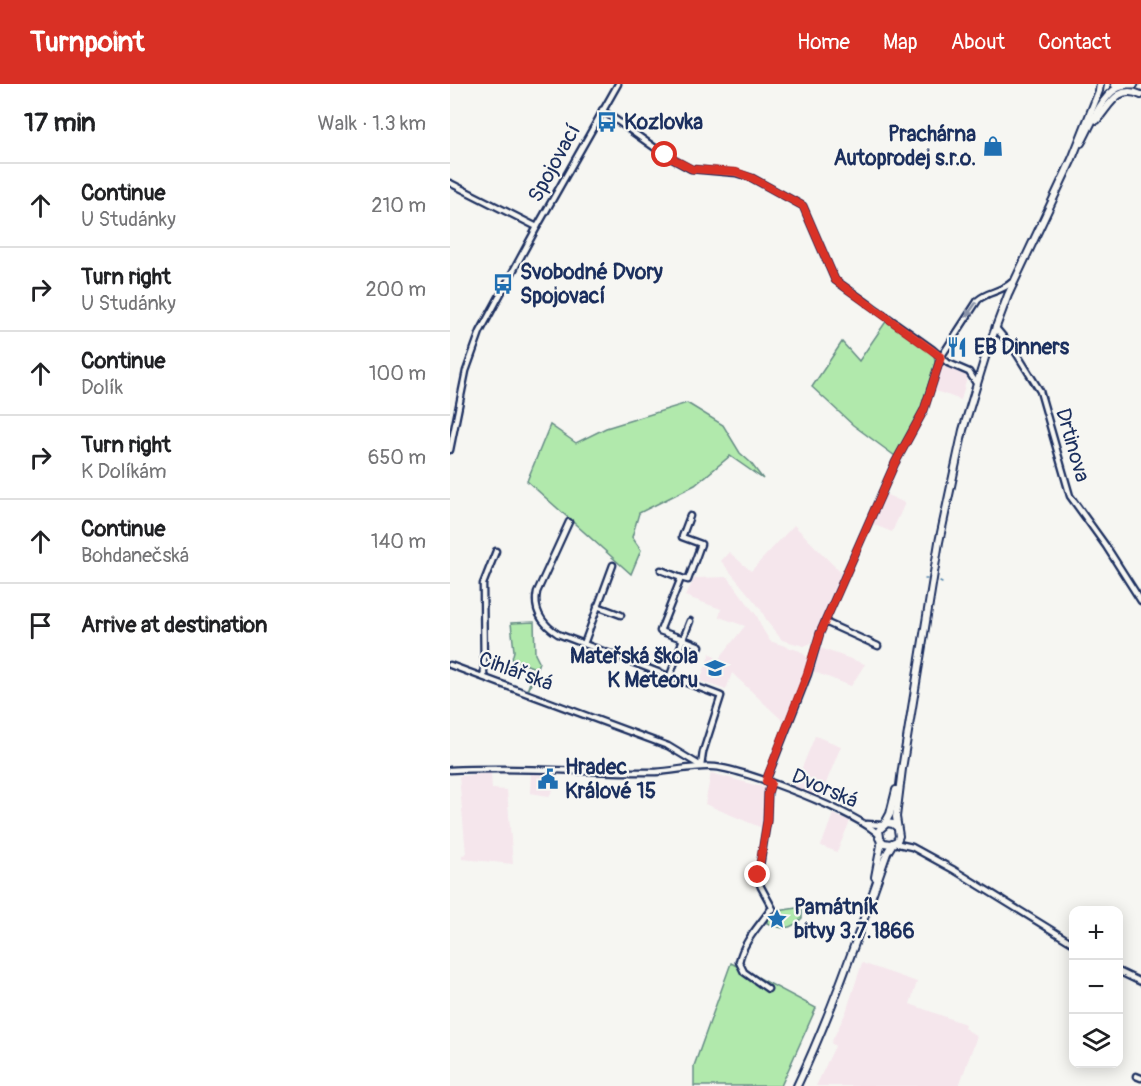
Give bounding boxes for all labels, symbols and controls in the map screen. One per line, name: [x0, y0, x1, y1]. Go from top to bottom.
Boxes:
text: Turnpoint: [30, 25, 144, 60]
text: Home: [797, 29, 850, 56]
text: Map: [883, 29, 918, 56]
text: About: [951, 29, 1005, 56]
text: Contact: [1038, 29, 1111, 56]
text: 17 min: [24, 107, 96, 139]
place label: Kozlovka: [624, 109, 703, 136]
bus stop icon: Kozlovka: [595, 110, 619, 134]
text: Walk · 1.3 km: [318, 111, 426, 136]
street label: Spojovací: [522, 119, 587, 207]
place label: Prachárna Autoprodej s.r.o.: [833, 121, 976, 172]
shop icon: Prachárna Autoprodej s.r.o.: [981, 134, 1005, 158]
route start: [651, 141, 677, 167]
text: Continue: [81, 179, 165, 207]
icon: ahead: [24, 189, 57, 222]
text: 210 m: [371, 193, 426, 218]
text: U Studánky: [81, 207, 176, 232]
place label: Svobodné Dvory Spojovací: [520, 259, 663, 310]
text: Turn right: [81, 263, 171, 291]
bus stop icon: Svobodné Dvory Spojovací: [491, 272, 515, 296]
icon: right: [24, 273, 57, 306]
text: 200 m: [365, 277, 426, 302]
text: U Studánky: [81, 291, 176, 316]
one-way arrow: [965, 301, 977, 317]
place label: EB Dinners: [974, 334, 1070, 361]
restaurant icon: EB Dinners: [945, 335, 969, 359]
text: Continue: [81, 347, 165, 375]
icon: ahead: [24, 357, 57, 390]
text: 100 m: [369, 361, 426, 386]
text: Dolík: [81, 375, 123, 400]
street label: Drtinova: [1049, 405, 1096, 485]
text: Turn right: [81, 431, 171, 459]
icon: right: [24, 441, 57, 474]
text: 650 m: [368, 445, 426, 470]
text: K Dolíkám: [81, 459, 166, 484]
text: Continue: [81, 515, 165, 543]
icon: ahead: [24, 525, 57, 558]
text: 140 m: [371, 529, 426, 554]
text: Bohdanečská: [81, 543, 189, 568]
icon: arrive: [24, 609, 57, 642]
text: Arrive at destination: [81, 611, 267, 639]
place label: Mateřská škola K Meteoru: [570, 643, 698, 694]
street label: Cihlářská: [475, 646, 557, 697]
school or university icon: Mateřská škola K Meteoru: [703, 656, 727, 680]
place label: Hradec Králové 15: [565, 754, 656, 805]
street label: Dvorská: [788, 762, 862, 814]
public building icon: Hradec Králové 15: [536, 767, 560, 791]
route end: [744, 861, 770, 887]
place label: Památník bitvy 3.7.1866: [794, 894, 915, 945]
map controls: [1069, 906, 1123, 1068]
button: +: [1069, 906, 1123, 960]
place icon: Památník bitvy 3.7.1866: [765, 907, 789, 931]
button: −: [1069, 960, 1123, 1014]
button: layers: [1069, 1014, 1123, 1068]

